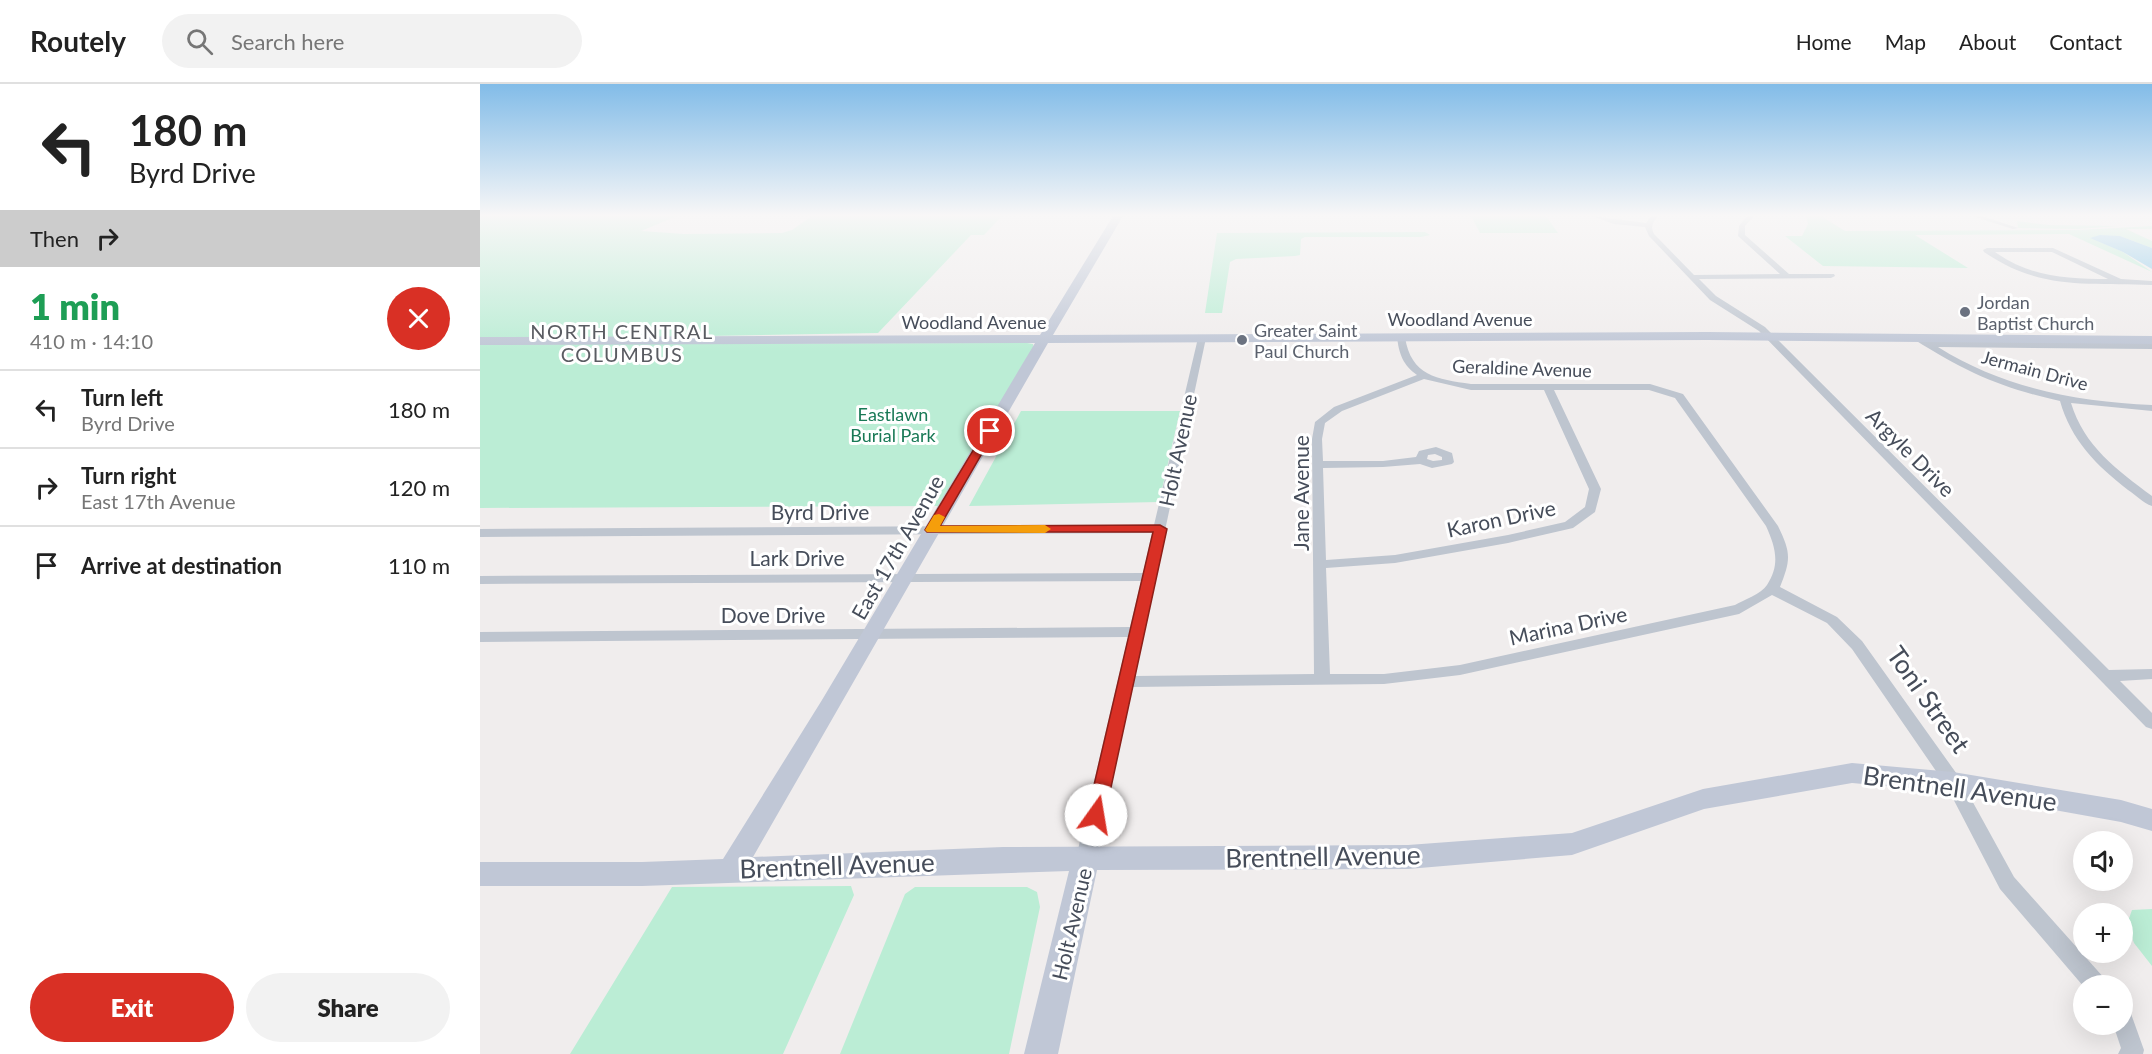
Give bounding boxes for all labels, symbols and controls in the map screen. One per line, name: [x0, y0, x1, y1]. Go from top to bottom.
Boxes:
search box: [162, 14, 582, 68]
text: Routely: [30, 24, 126, 58]
icon: search: [183, 25, 216, 58]
text: Search here: [231, 28, 344, 55]
text: Home: [1796, 29, 1852, 54]
text: Map: [1885, 29, 1926, 54]
text: About: [1959, 29, 2016, 54]
text: Contact: [2049, 29, 2122, 54]
text: 180 m: [129, 105, 247, 155]
icon: left: [30, 108, 108, 186]
text: Byrd Drive: [129, 156, 256, 189]
icon: right: [91, 222, 124, 255]
text: Then: [30, 225, 79, 252]
text: 1 min: [30, 284, 120, 328]
button: close: [387, 287, 450, 350]
place label: Jordan Baptist Church: [1977, 291, 2094, 334]
marker: Jordan Baptist Church: [1958, 305, 1972, 319]
street label: Woodland Avenue: [1387, 308, 1533, 330]
street label: Woodland Avenue: [901, 311, 1047, 333]
district label: NORTH CENTRAL COLUMBUS: [530, 319, 714, 366]
place label: Greater Saint Paul Church: [1254, 319, 1358, 362]
text: 410 m · 14:10: [30, 329, 153, 353]
marker: Greater Saint Paul Church: [1235, 333, 1249, 347]
street label: Jermain Drive: [1980, 345, 2090, 395]
street label: Geraldine Avenue: [1452, 355, 1592, 381]
text: Turn left: [81, 384, 163, 411]
street label: Holt Avenue: [1153, 392, 1201, 508]
icon: left: [30, 393, 63, 426]
text: 180 m: [388, 396, 450, 423]
park label: Eastlawn Burial Park: [850, 403, 937, 446]
street label: Argyle Drive: [1862, 403, 1960, 501]
pin: [964, 405, 1015, 456]
text: Byrd Drive: [81, 411, 175, 435]
icon: arrive: [973, 414, 1006, 447]
street label: Jane Avenue: [1288, 435, 1313, 551]
text: Turn right: [81, 462, 176, 489]
street label: East 17th Avenue: [846, 470, 948, 624]
icon: right: [30, 471, 63, 504]
text: 120 m: [388, 474, 450, 501]
text: East 17th Avenue: [81, 489, 236, 513]
street label: Karon Drive: [1444, 494, 1558, 542]
street label: Byrd Drive: [771, 499, 869, 524]
street label: Lark Drive: [750, 545, 844, 570]
icon: arrive: [30, 549, 63, 582]
text: Arrive at destination: [81, 552, 282, 579]
text: 110 m: [388, 552, 450, 579]
street label: Marina Drive: [1507, 600, 1629, 650]
street label: Dove Drive: [721, 602, 825, 627]
street label: Toni Street: [1881, 640, 1978, 759]
street label: Brentnell Avenue: [1861, 759, 2059, 817]
position arrow: [1064, 783, 1128, 847]
map controls: [2073, 831, 2133, 1035]
button: sound: [2073, 831, 2133, 891]
street label: Brentnell Avenue: [1225, 838, 1421, 874]
street label: Brentnell Avenue: [739, 846, 935, 884]
street label: Holt Avenue: [1046, 866, 1096, 982]
button: +: [2073, 903, 2133, 963]
button: Exit: [30, 973, 234, 1042]
button: Share: [246, 973, 450, 1042]
button: −: [2073, 975, 2133, 1035]

